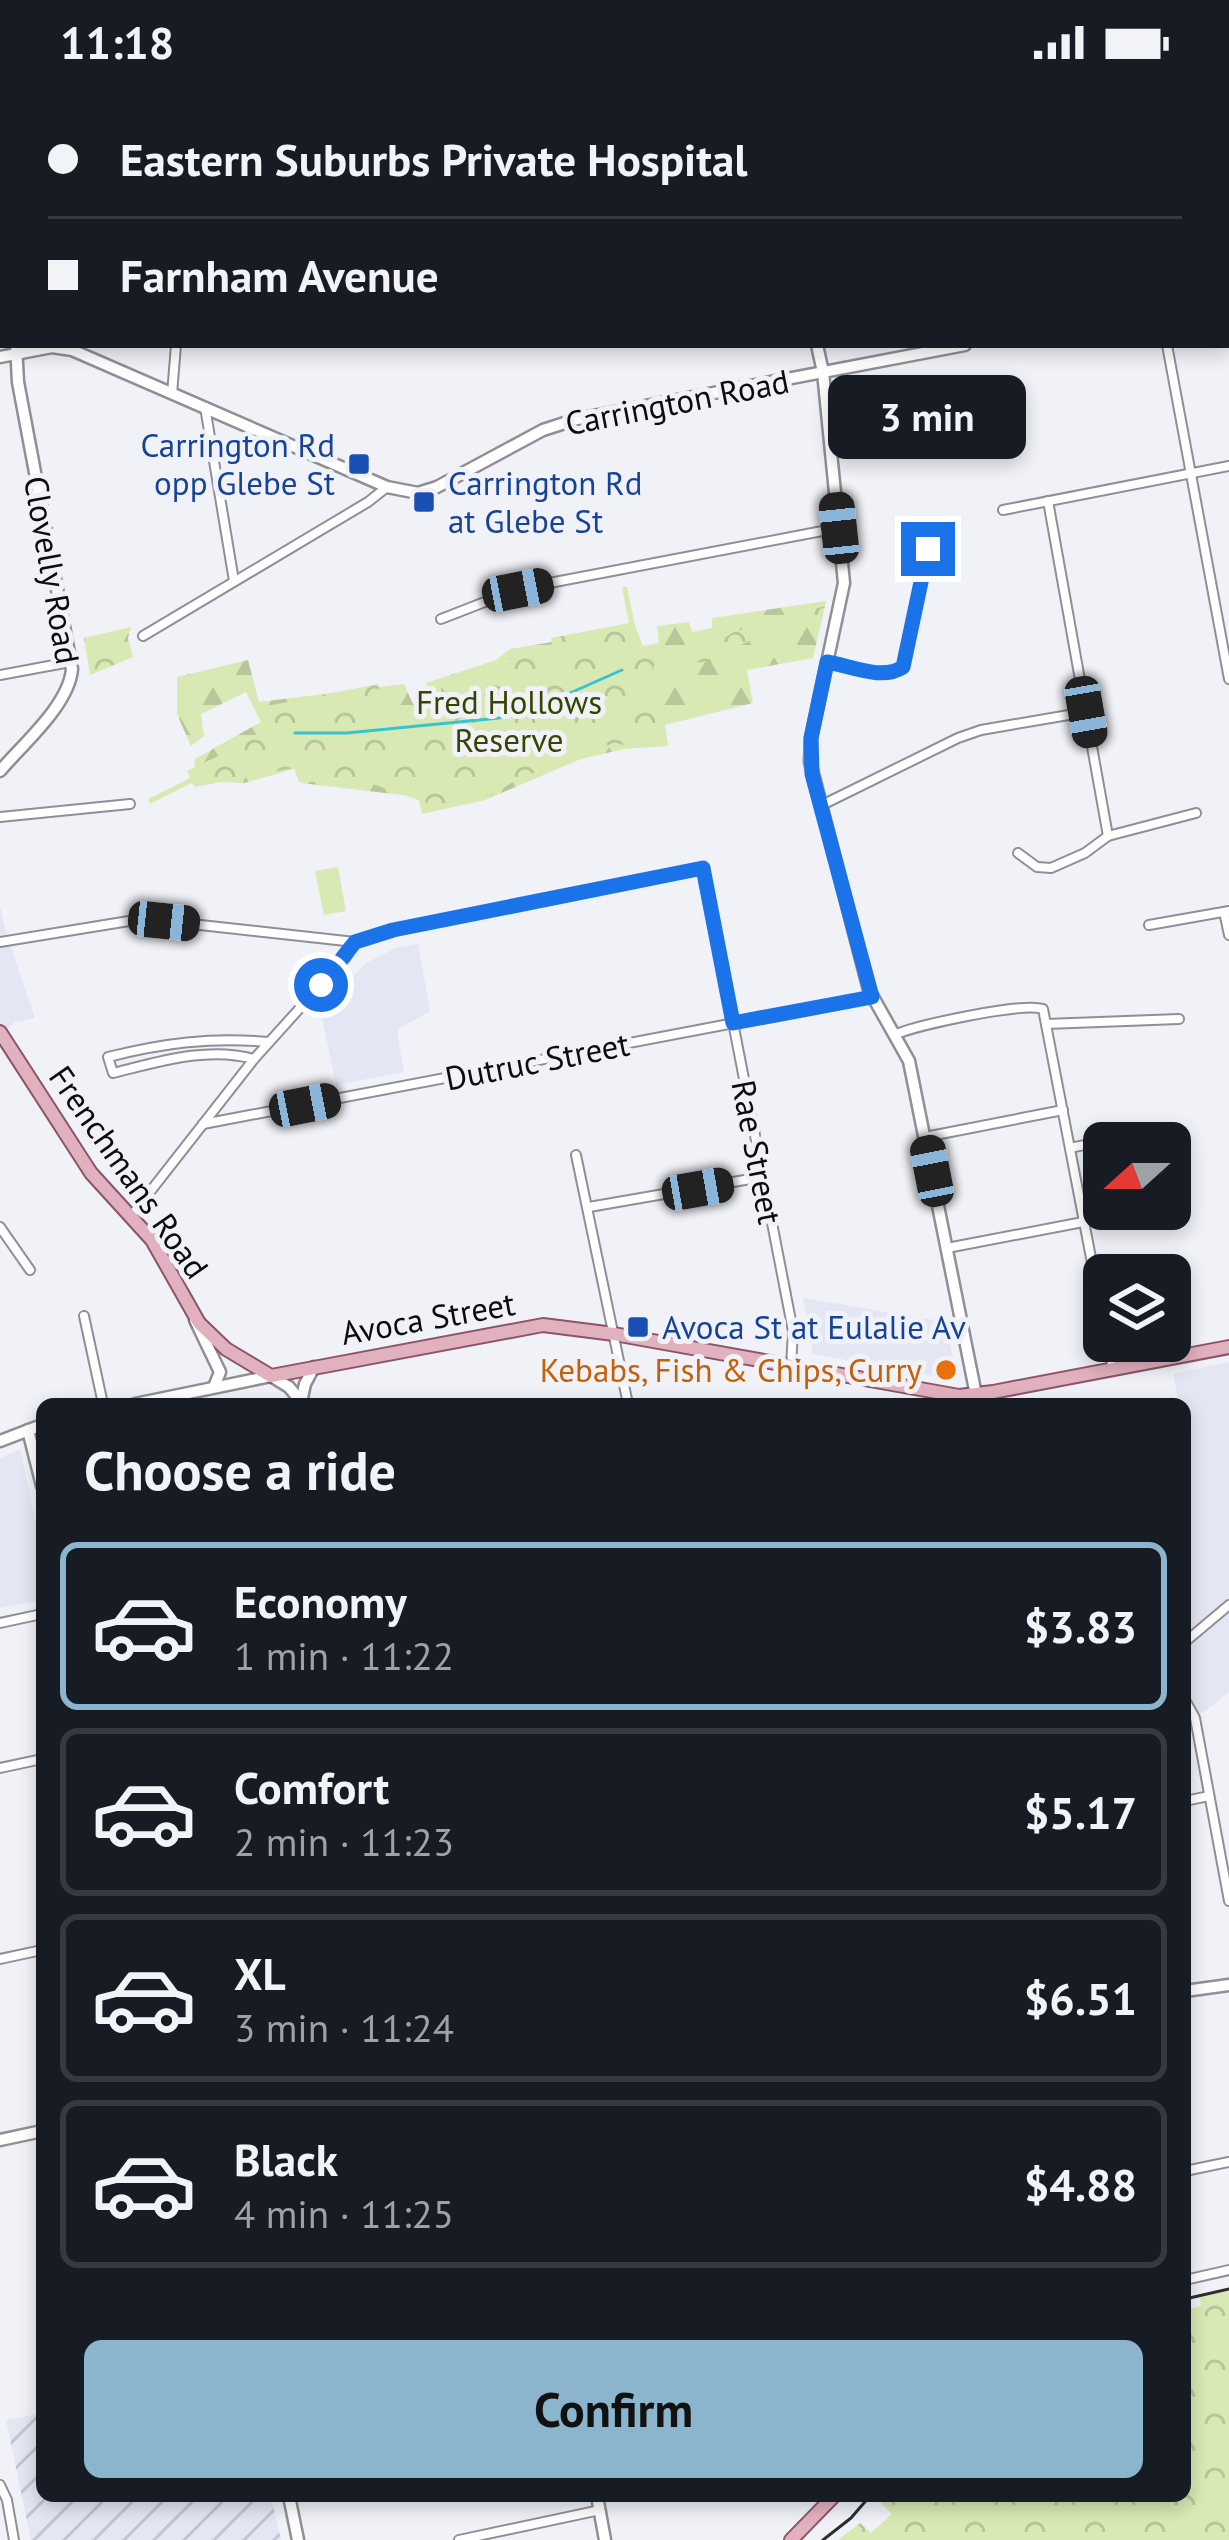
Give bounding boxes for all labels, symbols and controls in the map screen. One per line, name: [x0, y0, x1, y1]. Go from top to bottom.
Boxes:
text: 11:18: [60, 13, 174, 71]
text: Eastern Suburbs Private Hospital: [120, 130, 747, 188]
text: Farnham Avenue: [120, 246, 439, 304]
street label: Carrington Road: [561, 359, 792, 444]
callout: 3 min: [829, 375, 1027, 459]
text: 3 min: [879, 391, 975, 442]
place label: Carrington Rd opp Glebe St: [141, 423, 335, 504]
marker: Carrington Rd opp Glebe St: [346, 451, 372, 477]
place label: Carrington Rd at Glebe St: [448, 461, 642, 542]
street label: Clovelly Road: [15, 473, 90, 667]
marker: Carrington Rd at Glebe St: [411, 489, 437, 515]
car: [817, 490, 861, 566]
route end: [901, 522, 955, 576]
car: [479, 565, 557, 615]
car: [1062, 673, 1110, 751]
park label: Fred Hollows Reserve: [416, 680, 602, 761]
car: [126, 899, 202, 943]
route start: [294, 958, 348, 1012]
street label: Dutruc Street: [441, 1022, 633, 1099]
street label: Frenchmans Road: [40, 1057, 219, 1286]
street label: Rae Street: [723, 1076, 792, 1227]
car: [266, 1080, 344, 1130]
north arrow: [1083, 1122, 1191, 1230]
map controls: [1083, 1122, 1191, 1362]
car: [907, 1132, 957, 1210]
car: [659, 1165, 737, 1213]
button: layers: [1083, 1254, 1191, 1362]
street label: Avoca Street: [338, 1281, 518, 1354]
place label: Avoca St at Eulalie Av: [662, 1305, 966, 1348]
marker: Avoca St at Eulalie Av: [625, 1314, 651, 1340]
place label: Kebabs, Fish & Chips, Curry: [540, 1348, 923, 1391]
marker: Kebabs, Fish & Chips, Curry: [933, 1357, 959, 1383]
text: Choose a ride: [84, 1435, 396, 1505]
icon: car: [90, 1572, 198, 1680]
text: Economy: [234, 1572, 407, 1630]
text: $3.83: [1024, 1597, 1137, 1655]
text: 1 min · 11:22: [234, 1630, 454, 1681]
icon: car: [90, 1758, 198, 1866]
text: Comfort: [234, 1758, 389, 1816]
text: $5.17: [1024, 1783, 1137, 1841]
text: 2 min · 11:23: [234, 1816, 454, 1867]
icon: car: [90, 1944, 198, 2052]
text: XL: [234, 1944, 286, 2002]
text: $6.51: [1024, 1969, 1137, 2027]
text: 3 min · 11:24: [234, 2002, 454, 2053]
icon: car: [90, 2130, 198, 2238]
text: Black: [234, 2130, 338, 2188]
text: $4.88: [1024, 2155, 1137, 2213]
text: 4 min · 11:25: [234, 2188, 454, 2239]
button: Confirm: [84, 2340, 1143, 2478]

